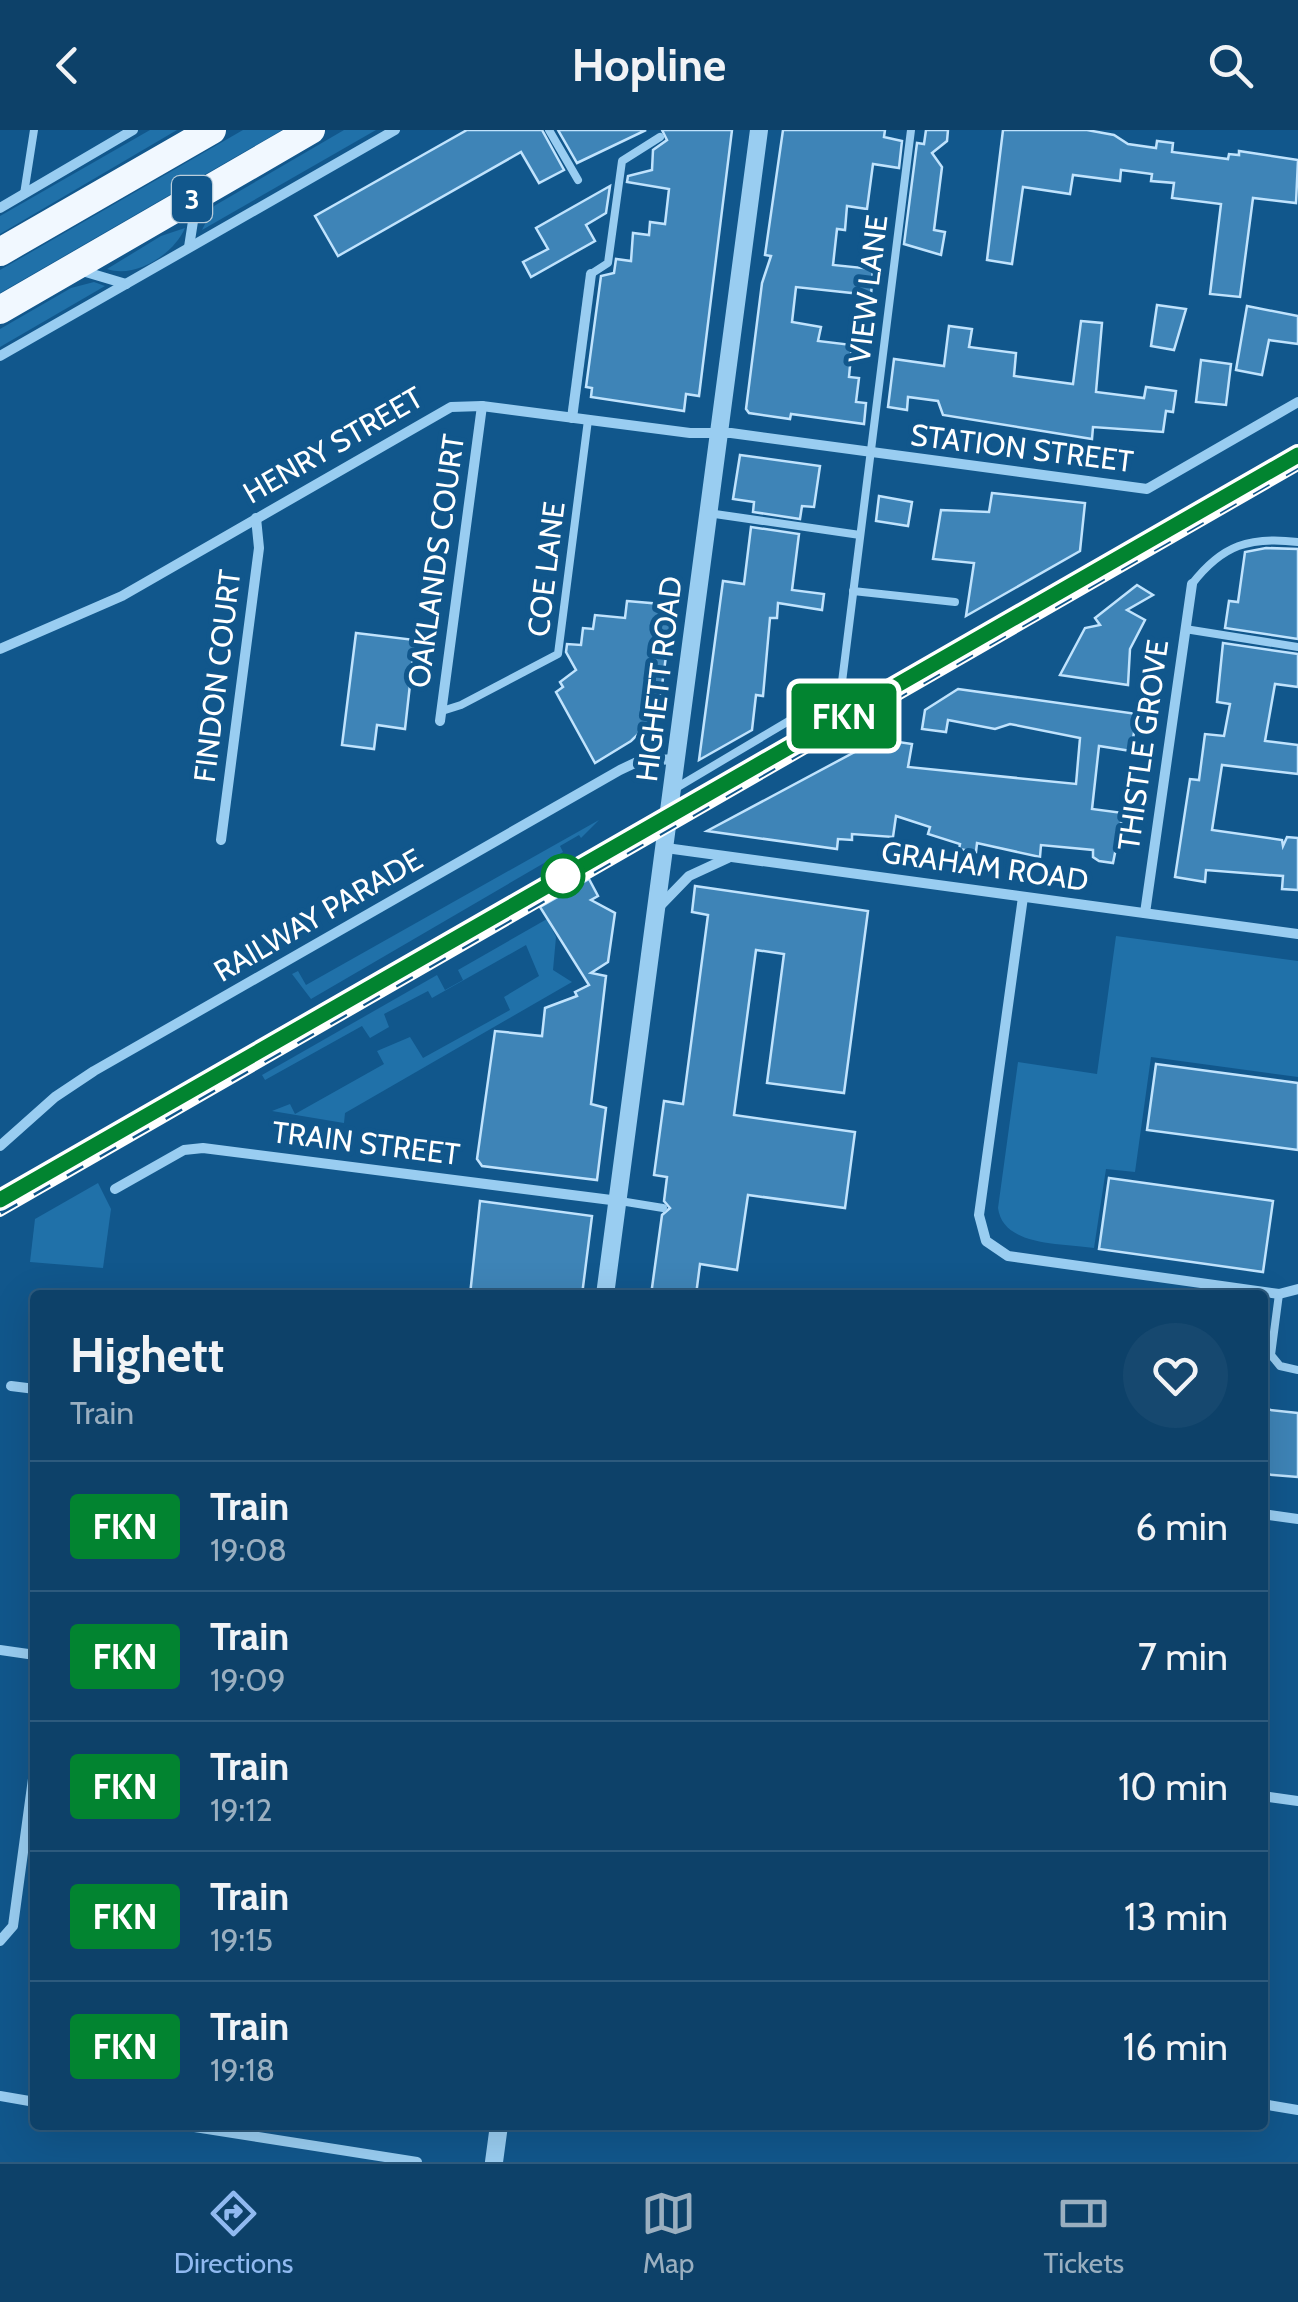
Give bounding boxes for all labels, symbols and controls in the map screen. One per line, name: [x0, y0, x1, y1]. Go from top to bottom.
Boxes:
icon: back: [40, 38, 95, 93]
text: Hopline: [572, 38, 726, 92]
icon: search: [1203, 38, 1258, 93]
road number: 3: [172, 176, 212, 222]
street label: VIEW LANE: [841, 213, 895, 365]
street label: HENRY STREET: [237, 379, 429, 511]
street label: STATION STREET: [908, 416, 1136, 480]
street label: OAKLANDS COURT: [400, 432, 472, 690]
street label: COE LANE: [519, 499, 573, 639]
street label: FINDON COURT: [186, 568, 248, 784]
street label: HIGHETT ROAD: [628, 574, 690, 784]
street label: THISTLE GROVE: [1110, 637, 1176, 853]
line badge: FKN: [786, 684, 902, 748]
text: FKN: [811, 695, 877, 738]
street label: GRAHAM ROAD: [879, 833, 1091, 899]
street label: RAILWAY PARADE: [207, 840, 429, 990]
unlabelled marker: [542, 855, 584, 897]
street label: TRAIN STREET: [270, 1113, 462, 1173]
button: heart: [1123, 1323, 1228, 1428]
text: Highett: [70, 1326, 224, 1384]
text: Train: [70, 1393, 134, 1432]
text: Train: [210, 1483, 289, 1530]
text: 6 min: [1135, 1503, 1228, 1550]
text: FKN: [92, 1505, 158, 1548]
text: 19:08: [210, 1530, 287, 1569]
text: Train: [210, 1613, 289, 1660]
text: 7 min: [1138, 1633, 1228, 1680]
text: FKN: [92, 1635, 158, 1678]
text: 19:09: [210, 1660, 286, 1699]
text: Train: [210, 1743, 289, 1790]
text: 10 min: [1118, 1763, 1228, 1810]
text: FKN: [92, 1765, 158, 1808]
text: 19:12: [210, 1790, 272, 1829]
text: Train: [210, 1873, 289, 1920]
text: 13 min: [1124, 1893, 1228, 1940]
text: FKN: [92, 1895, 158, 1938]
text: 19:15: [210, 1920, 273, 1959]
text: Train: [210, 2003, 289, 2050]
text: 16 min: [1123, 2023, 1228, 2070]
text: FKN: [92, 2025, 158, 2068]
text: 19:18: [210, 2050, 275, 2089]
tab: Directions: [174, 2186, 293, 2280]
tab: Map: [641, 2186, 696, 2280]
tab: Tickets: [1044, 2186, 1124, 2280]

